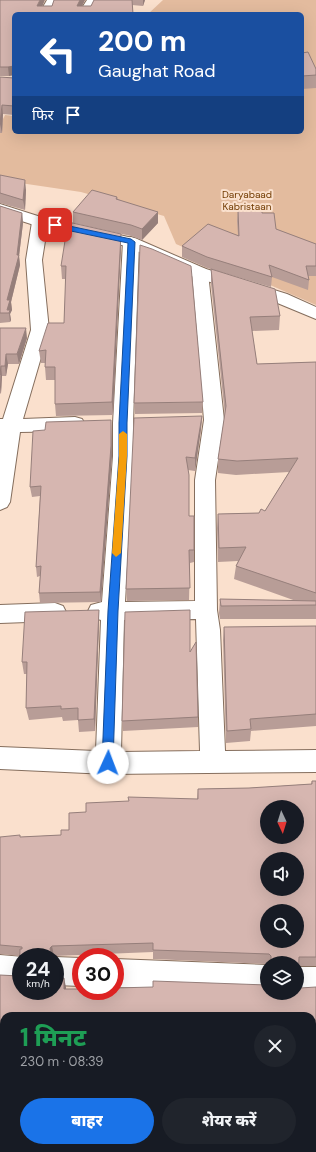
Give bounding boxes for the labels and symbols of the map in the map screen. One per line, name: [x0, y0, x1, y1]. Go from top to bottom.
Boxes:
park label: Daryabaad Kabristaan: [222, 188, 272, 213]
pin: [38, 208, 72, 242]
position arrow: [87, 742, 129, 784]
north arrow: [260, 800, 304, 844]
speed limit sign: 30: [72, 948, 124, 1000]

